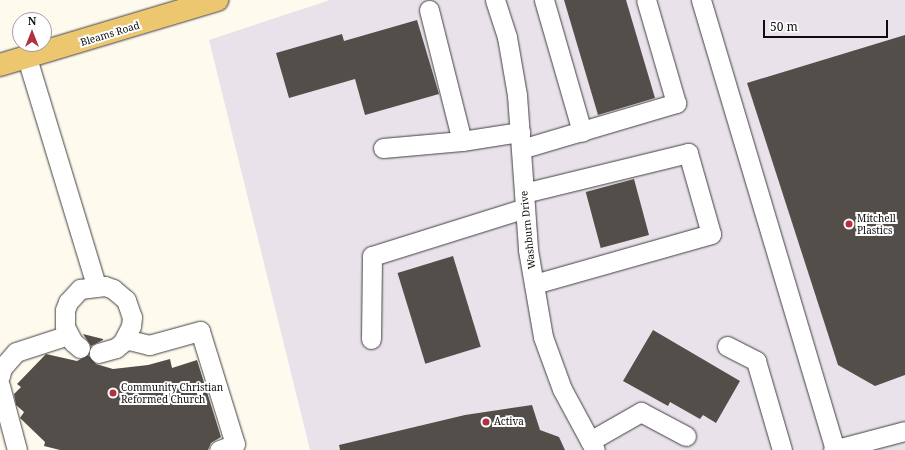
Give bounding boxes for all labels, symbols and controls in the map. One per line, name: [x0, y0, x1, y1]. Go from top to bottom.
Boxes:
north arrow: [12, 12, 52, 52]
scale bar: [765, 12, 890, 38]
text: N: [28, 13, 36, 28]
text: 50 m: [770, 18, 798, 35]
street label: Bleams Road: [79, 19, 141, 49]
street label: Washburn Drive: [518, 190, 538, 270]
place label: Mitchell Plastics: [857, 212, 896, 236]
marker: Mitchell Plastics: [844, 219, 854, 229]
place label: Community Christian Reformed Church: [121, 381, 223, 404]
marker: Community Christian Reformed Church: [108, 388, 118, 398]
place label: Activa: [494, 416, 524, 428]
marker: Activa: [481, 417, 491, 427]

